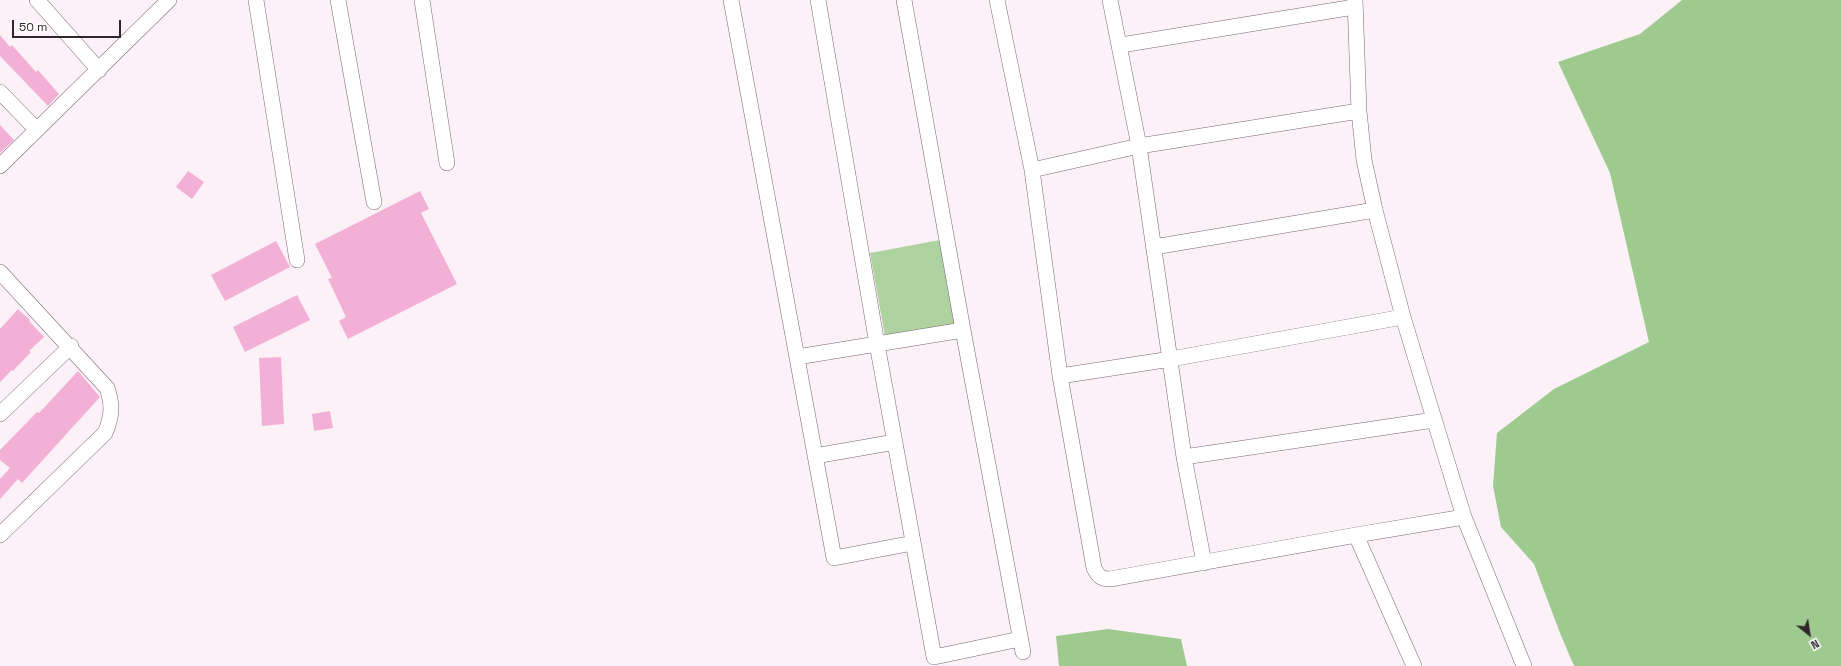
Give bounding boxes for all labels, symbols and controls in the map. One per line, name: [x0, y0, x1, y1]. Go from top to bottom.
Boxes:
scale bar: [14, 12, 123, 38]
text: 50 m: [19, 19, 47, 35]
north arrow: [1789, 614, 1829, 654]
text: N: [1808, 636, 1822, 652]

